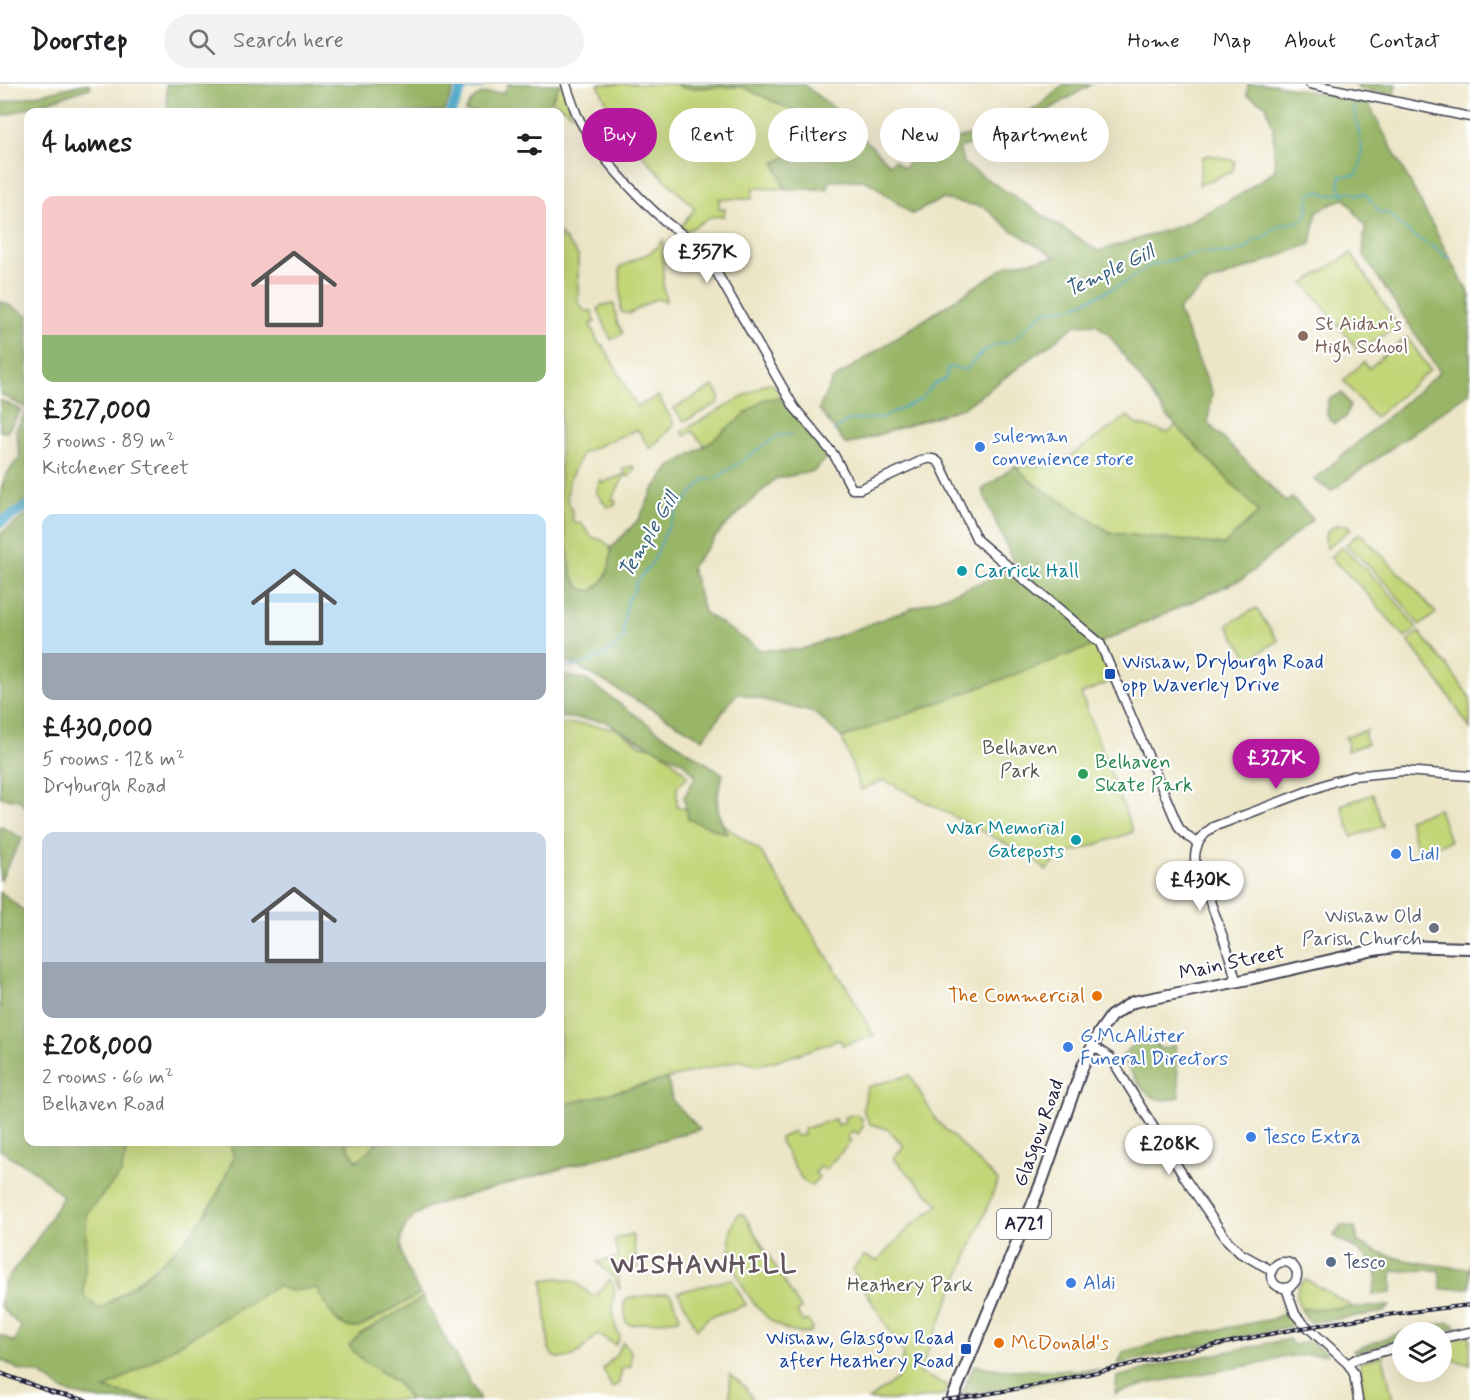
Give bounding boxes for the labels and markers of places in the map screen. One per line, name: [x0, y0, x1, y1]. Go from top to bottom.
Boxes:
pin: £357K: [665, 233, 749, 284]
place label: St Aidan's High School: [1315, 311, 1408, 363]
marker: St Aidan's High School: [1296, 329, 1310, 343]
place label: suleman convenience store: [992, 423, 1134, 473]
marker: suleman convenience store: [973, 440, 987, 454]
place label: Carrick Hall: [974, 558, 1079, 585]
marker: Carrick Hall: [955, 564, 969, 578]
place label: Wishaw, Dryburgh Road opp Waverley Drive: [1122, 649, 1324, 699]
marker: Wishaw, Dryburgh Road opp Waverley Drive: [1103, 667, 1117, 681]
pin: £327K: [1234, 739, 1318, 790]
place label: Belhaven Skate Park: [1095, 749, 1193, 799]
marker: Belhaven Skate Park: [1076, 767, 1090, 781]
place label: War Memorial Gateposts: [946, 815, 1064, 865]
marker: War Memorial Gateposts: [1069, 833, 1083, 847]
place label: Lidl: [1408, 841, 1439, 868]
marker: Lidl: [1389, 847, 1403, 861]
pin: £430K: [1158, 861, 1242, 912]
place label: Wishaw Old Parish Church: [1302, 903, 1422, 953]
marker: Wishaw Old Parish Church: [1427, 921, 1441, 935]
place label: The Commercial: [948, 983, 1085, 1010]
marker: The Commercial: [1090, 989, 1104, 1003]
place label: G.McAllister Funeral Directors: [1080, 1023, 1228, 1073]
marker: G.McAllister Funeral Directors: [1061, 1040, 1075, 1054]
place label: Tesco Extra: [1263, 1124, 1361, 1151]
pin: £208K: [1127, 1125, 1211, 1176]
marker: Tesco Extra: [1244, 1130, 1258, 1144]
place label: Tesco: [1343, 1249, 1386, 1276]
marker: Tesco: [1324, 1255, 1338, 1269]
place label: Aldi: [1083, 1270, 1116, 1297]
marker: Aldi: [1064, 1276, 1078, 1290]
place label: Wishaw, Glasgow Road after Heathery Road: [766, 1325, 954, 1375]
place label: McDonald's: [1011, 1330, 1109, 1357]
marker: McDonald's: [992, 1336, 1006, 1350]
marker: Wishaw, Glasgow Road after Heathery Road: [959, 1342, 973, 1356]

